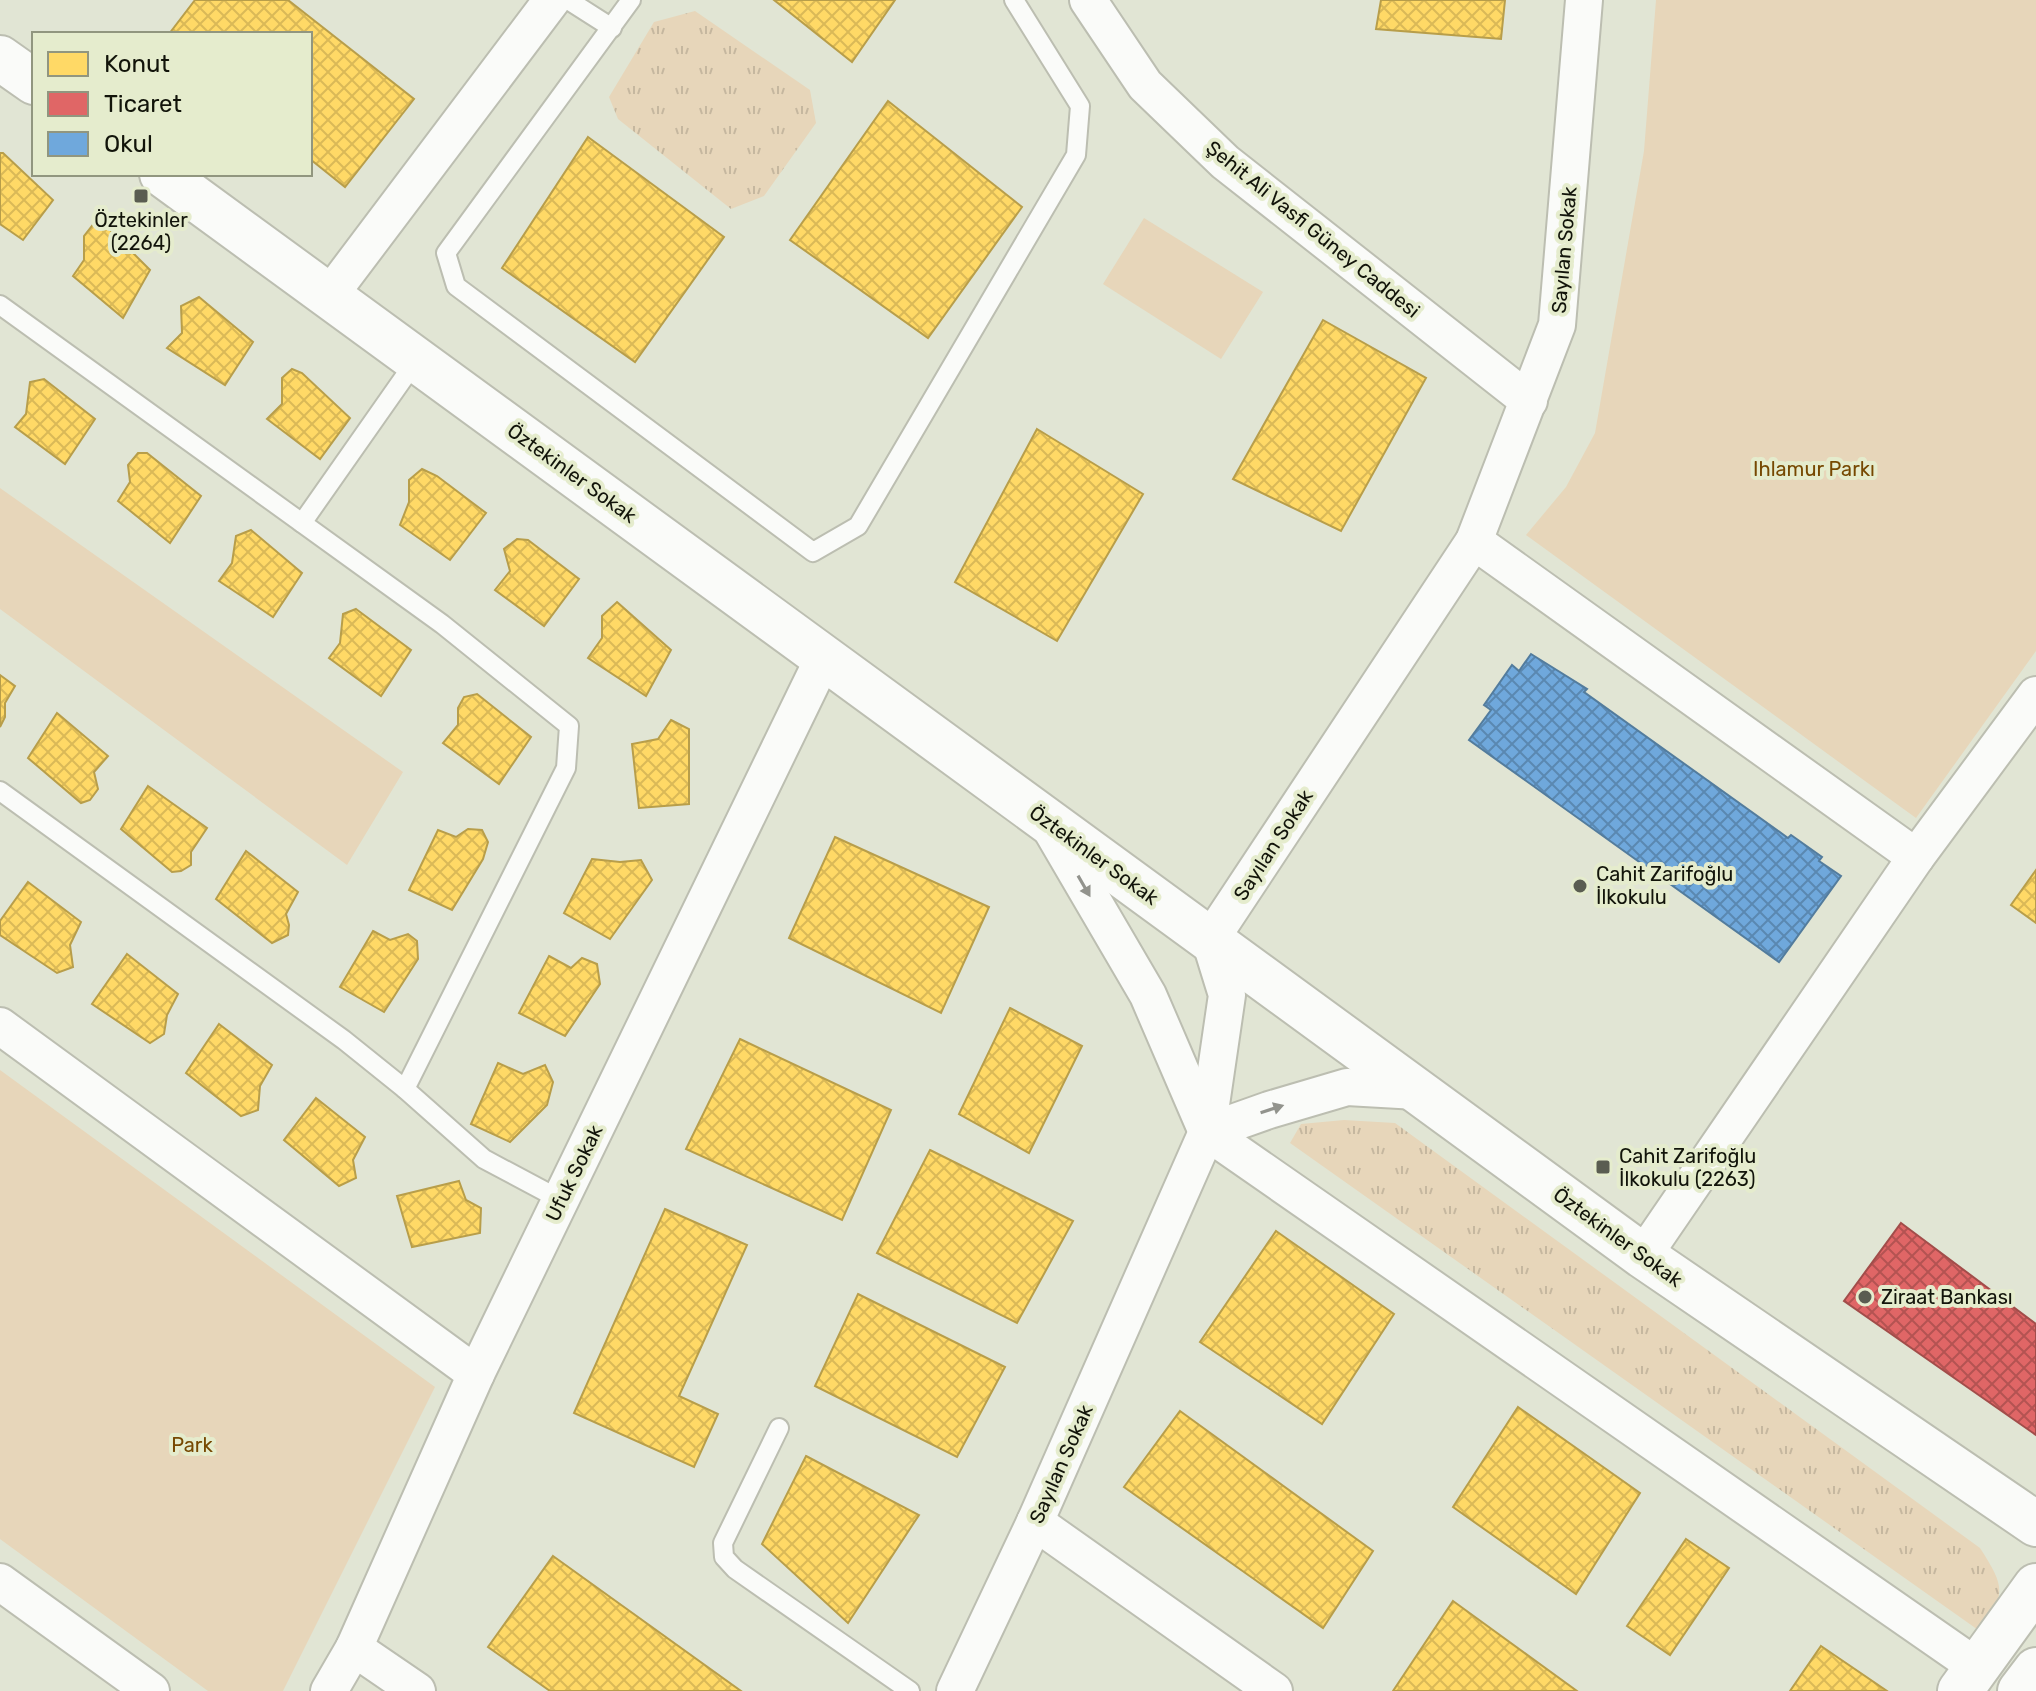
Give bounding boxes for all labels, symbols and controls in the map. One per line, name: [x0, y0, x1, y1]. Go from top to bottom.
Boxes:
legend: [32, 32, 312, 176]
text: Konut: [104, 50, 170, 78]
text: Ticaret: [104, 90, 182, 118]
text: Okul: [104, 130, 153, 158]
street label: Şehit Ali Vasfi Güney Caddesi: [1201, 135, 1425, 323]
street label: Sayılan Sokak: [1546, 185, 1582, 315]
marker: Öztekinler (2264): [132, 187, 150, 205]
place label: Öztekinler (2264): [94, 208, 188, 255]
street label: Öztekinler Sokak: [503, 418, 642, 528]
park label: Ihlamur Parkı: [1753, 457, 1875, 481]
street label: Sayılan Sokak: [1228, 784, 1318, 905]
street label: Öztekinler Sokak: [1025, 800, 1164, 910]
place label: Cahit Zarifoğlu İlkokulu: [1596, 862, 1733, 909]
one-way arrow: [1077, 875, 1091, 897]
marker: Cahit Zarifoğlu İlkokulu: [1571, 877, 1589, 895]
one-way arrow: [1260, 1102, 1284, 1115]
street label: Ufuk Sokak: [540, 1120, 608, 1225]
place label: Cahit Zarifoğlu İlkokulu (2263): [1619, 1144, 1756, 1191]
marker: Cahit Zarifoğlu İlkokulu (2263): [1594, 1158, 1612, 1176]
street label: Öztekinler Sokak: [1549, 1182, 1688, 1292]
place label: Ziraat Bankası: [1881, 1285, 2013, 1309]
marker: Ziraat Bankası: [1856, 1288, 1874, 1306]
street label: Sayılan Sokak: [1024, 1400, 1098, 1527]
park label: Park: [171, 1433, 213, 1457]

